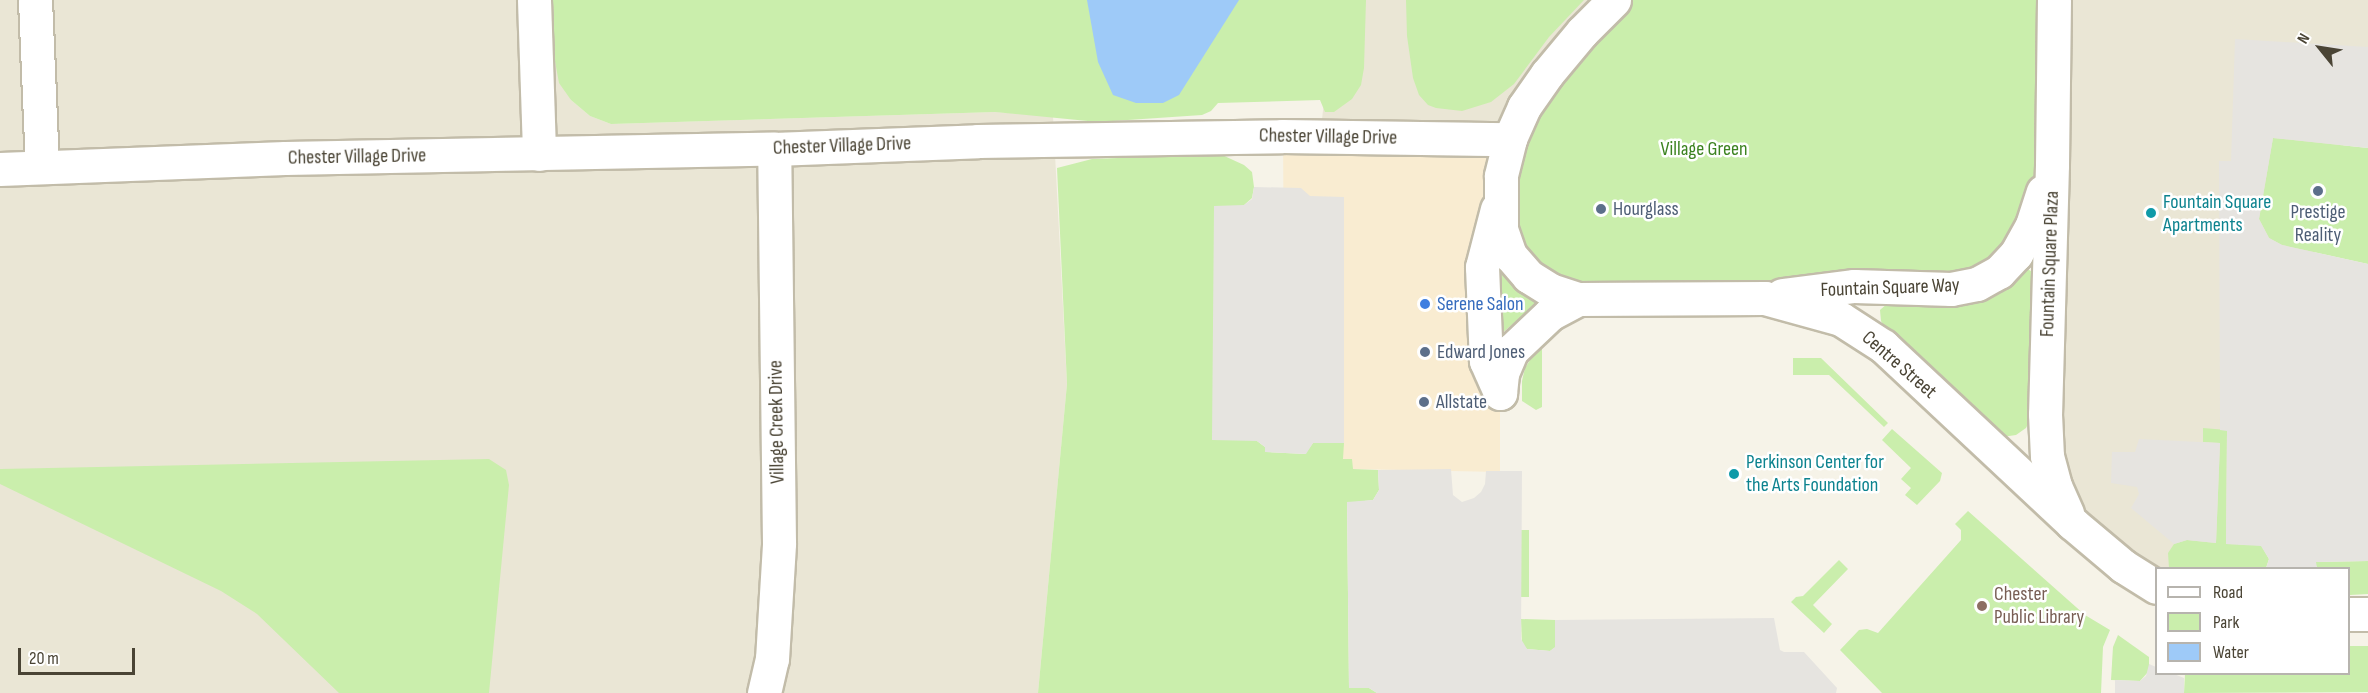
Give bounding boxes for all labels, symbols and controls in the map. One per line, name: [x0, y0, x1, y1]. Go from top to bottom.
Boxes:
north arrow: [2290, 18, 2350, 78]
text: N: [2294, 30, 2314, 47]
street label: Chester Village Drive: [1259, 124, 1397, 150]
street label: Chester Village Drive: [772, 132, 912, 160]
park label: Village Green: [1660, 137, 1748, 161]
street label: Chester Village Drive: [288, 144, 426, 170]
marker: Prestige Reality: [2311, 184, 2325, 198]
place label: Fountain Square Apartments: [2163, 190, 2271, 237]
street label: Fountain Square Plaza: [2035, 191, 2065, 337]
place label: Hourglass: [1613, 197, 1679, 221]
place label: Prestige Reality: [2291, 200, 2345, 247]
marker: Hourglass: [1594, 202, 1608, 216]
marker: Fountain Square Apartments: [2144, 206, 2158, 220]
street label: Fountain Square Way: [1820, 274, 1960, 302]
place label: Serene Salon: [1437, 292, 1524, 316]
marker: Serene Salon: [1418, 297, 1432, 311]
street label: Centre Street: [1857, 326, 1941, 404]
place label: Edward Jones: [1437, 340, 1525, 364]
marker: Edward Jones: [1418, 345, 1432, 359]
street label: Village Creek Drive: [764, 360, 790, 484]
place label: Allstate: [1436, 390, 1487, 414]
marker: Allstate: [1417, 395, 1431, 409]
place label: Perkinson Center for the Arts Foundation: [1746, 450, 1884, 497]
marker: Perkinson Center for the Arts Foundation: [1727, 467, 1741, 481]
legend: [2155, 567, 2350, 675]
place label: Chester Public Library: [1994, 582, 2084, 629]
text: Road: [2213, 582, 2243, 603]
marker: Chester Public Library: [1975, 599, 1989, 613]
text: Park: [2213, 612, 2239, 633]
scale bar: [21, 636, 138, 674]
text: Water: [2213, 642, 2249, 663]
text: 20 m: [29, 648, 59, 669]

